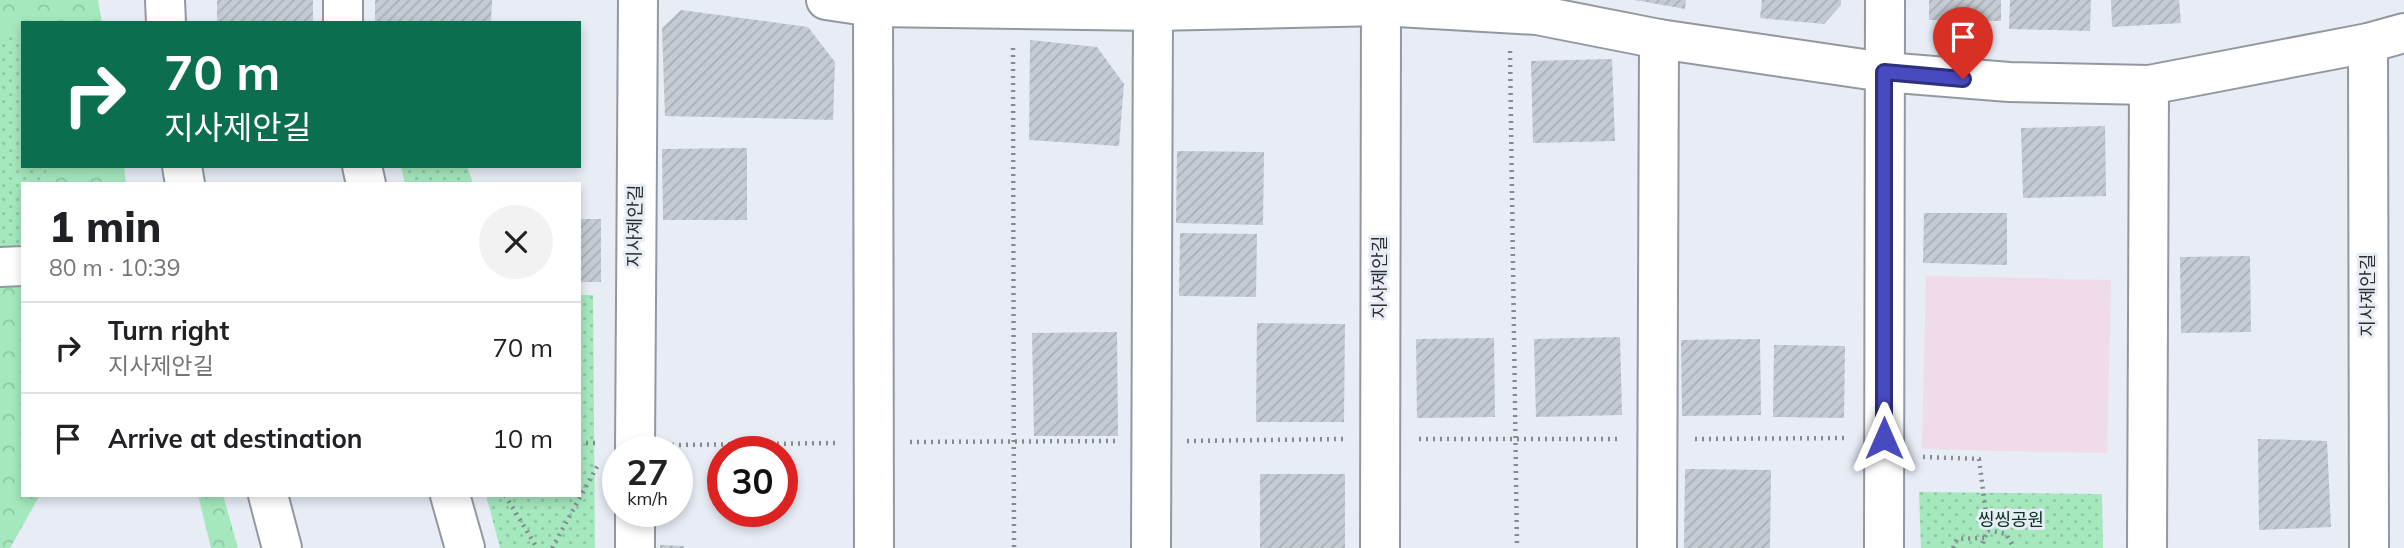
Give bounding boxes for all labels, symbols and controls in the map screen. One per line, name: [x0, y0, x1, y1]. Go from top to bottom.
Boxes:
pin: [1933, 7, 1993, 79]
icon: arrive: [1944, 18, 1982, 56]
text: 70 m: [164, 41, 280, 102]
icon: right: [49, 49, 140, 140]
text: 지사제안길: [164, 107, 311, 147]
street label: 지사제안길: [622, 184, 647, 268]
text: 1 min: [49, 200, 162, 253]
button: close: [479, 205, 553, 279]
street label: 지사제안길: [1368, 236, 1391, 318]
text: 80 m · 10:39: [49, 253, 181, 282]
street label: 지사제안길: [2356, 254, 2379, 336]
text: Turn right: [108, 314, 229, 347]
icon: right: [49, 329, 87, 367]
text: 70 m: [492, 331, 553, 364]
text: 지사제안길: [108, 351, 214, 380]
position arrow: [1847, 401, 1921, 475]
icon: arrive: [49, 420, 87, 458]
text: Arrive at destination: [108, 422, 363, 455]
text: 10 m: [492, 422, 553, 455]
speed limit sign: 30: [707, 436, 798, 527]
text: 27: [626, 450, 669, 494]
text: km/h: [627, 487, 668, 510]
park label: 씽씽공원: [1978, 508, 2044, 531]

